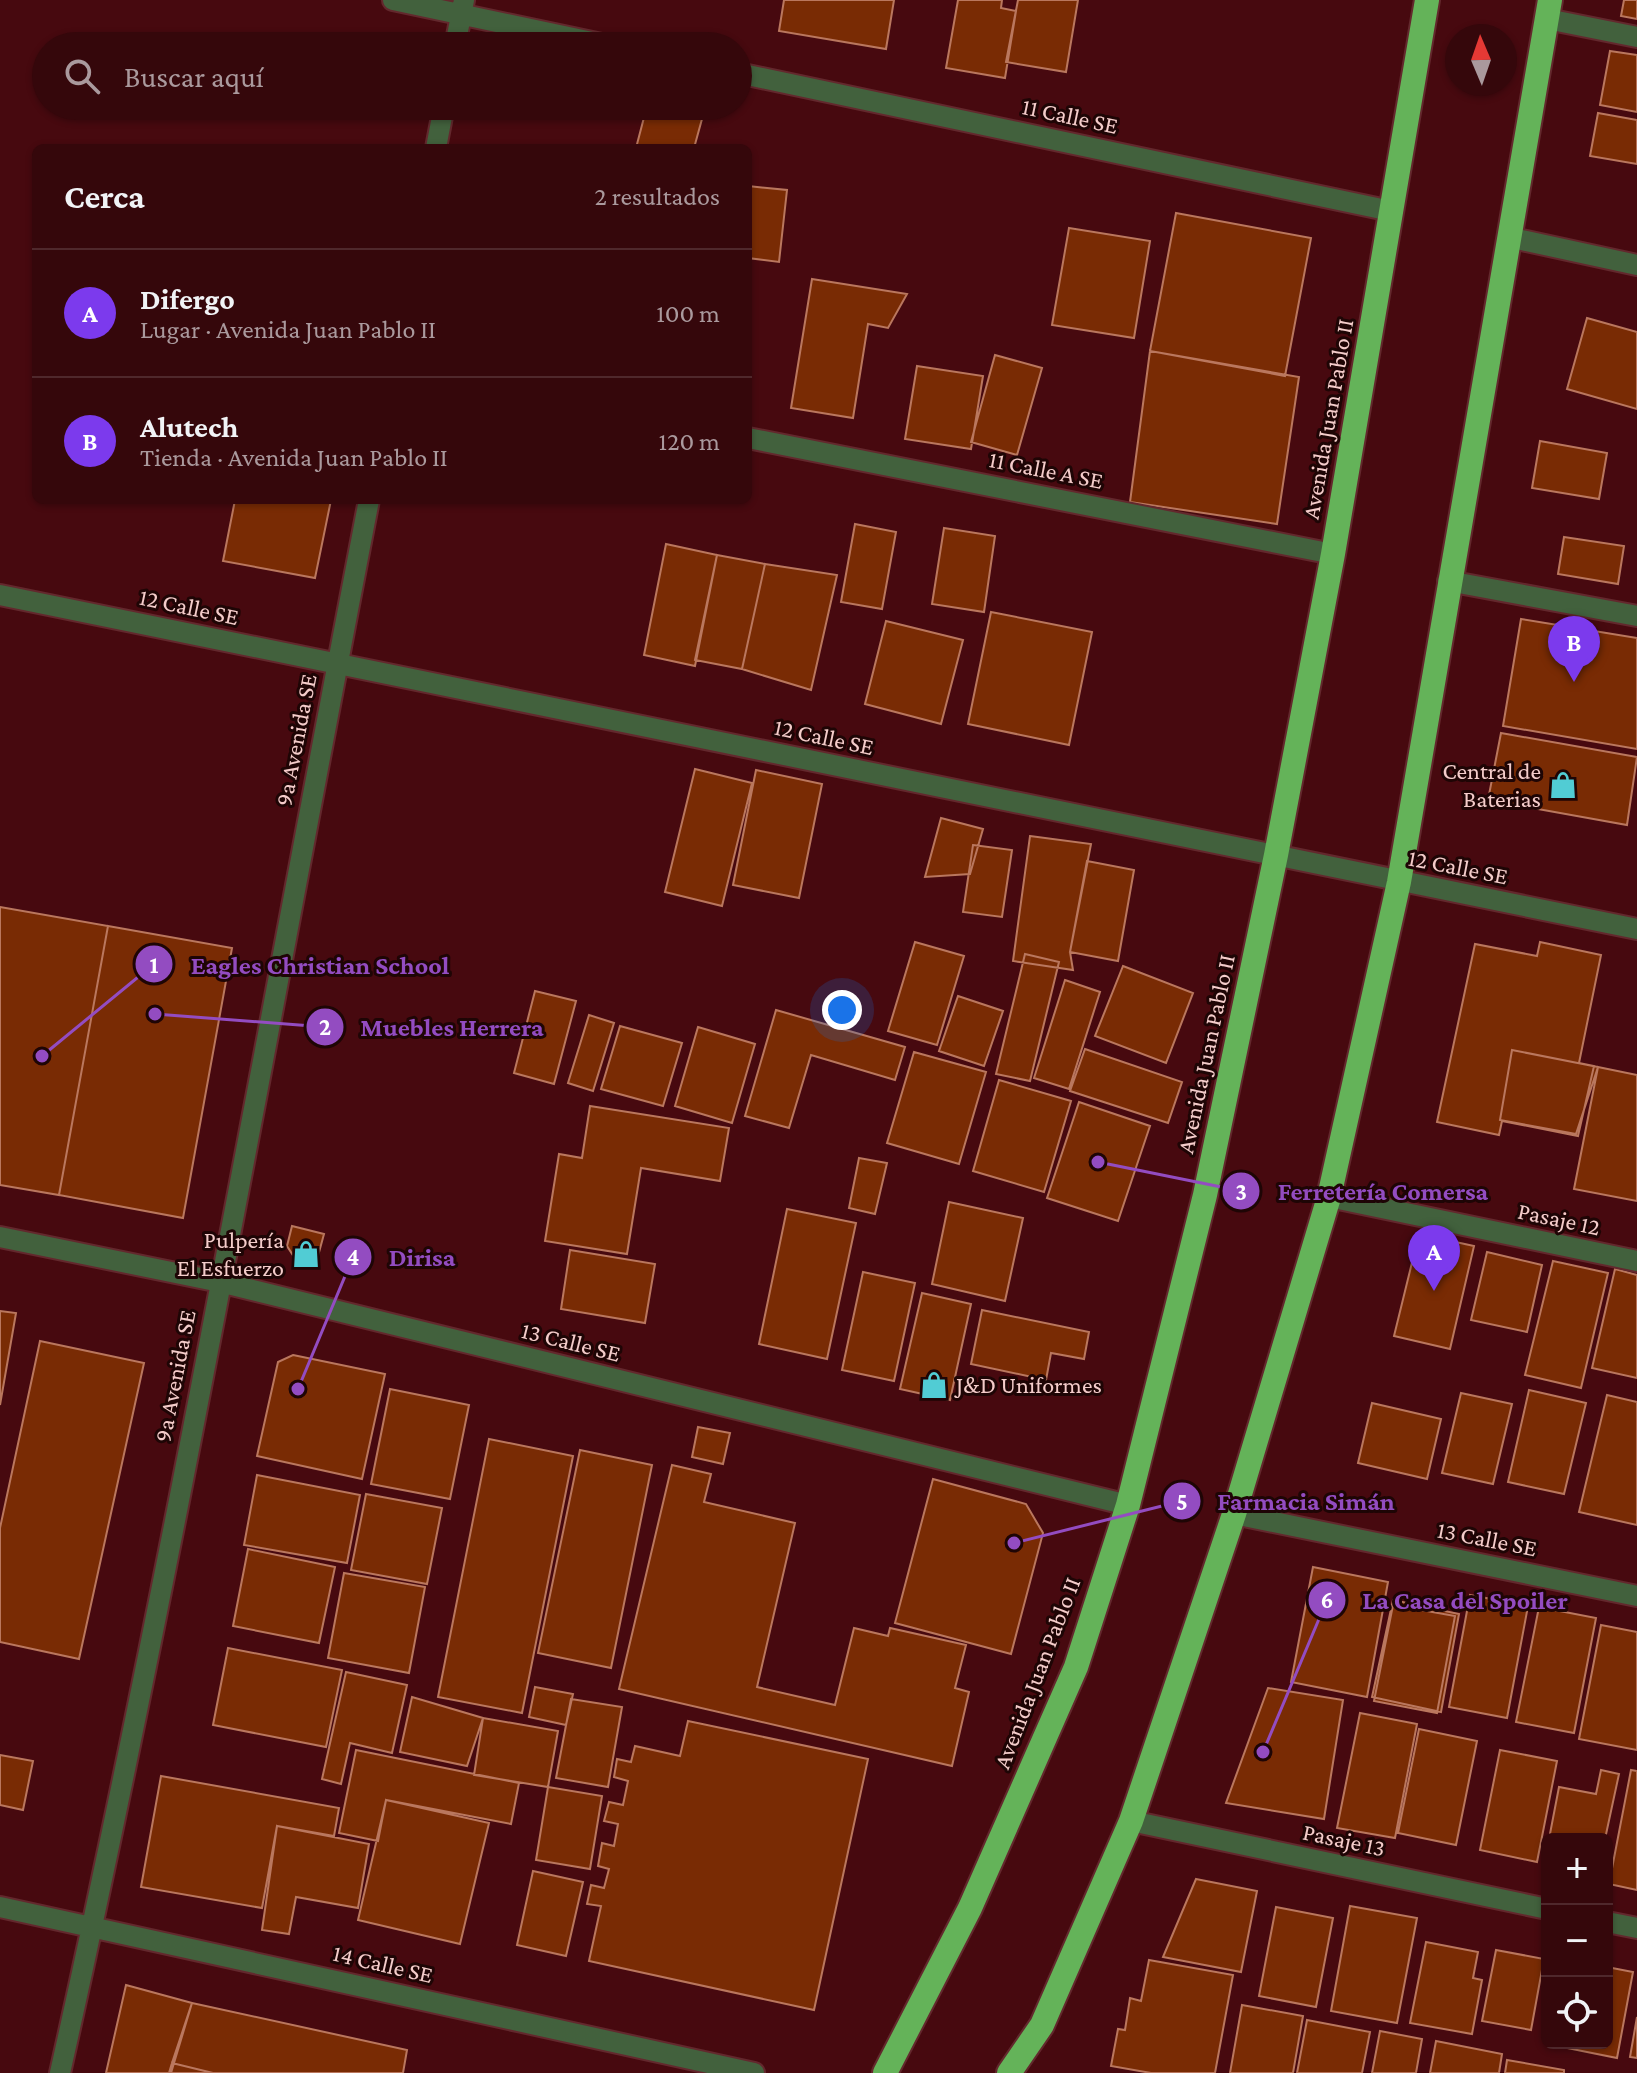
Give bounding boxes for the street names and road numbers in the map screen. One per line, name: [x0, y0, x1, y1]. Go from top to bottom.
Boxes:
street label: 11 Calle SE: [1020, 92, 1121, 139]
street label: Avenida Juan Pablo II: [1297, 317, 1358, 521]
street label: 11 Calle A SE: [987, 445, 1105, 494]
street label: 12 Calle SE: [137, 583, 241, 630]
street label: 9a Avenida SE: [269, 672, 322, 808]
street label: 12 Calle SE: [772, 713, 876, 760]
street label: 12 Calle SE: [1406, 844, 1510, 889]
street label: Avenida Juan Pablo II: [1171, 952, 1240, 1156]
street label: Pasaje 12: [1515, 1197, 1603, 1240]
street label: 9a Avenida SE: [148, 1308, 201, 1444]
street label: 13 Calle SE: [519, 1316, 623, 1367]
street label: 13 Calle SE: [1435, 1516, 1539, 1561]
street label: Avenida Juan Pablo II: [988, 1573, 1085, 1772]
street label: Pasaje 13: [1300, 1818, 1388, 1861]
street label: 14 Calle SE: [330, 1939, 436, 1988]

